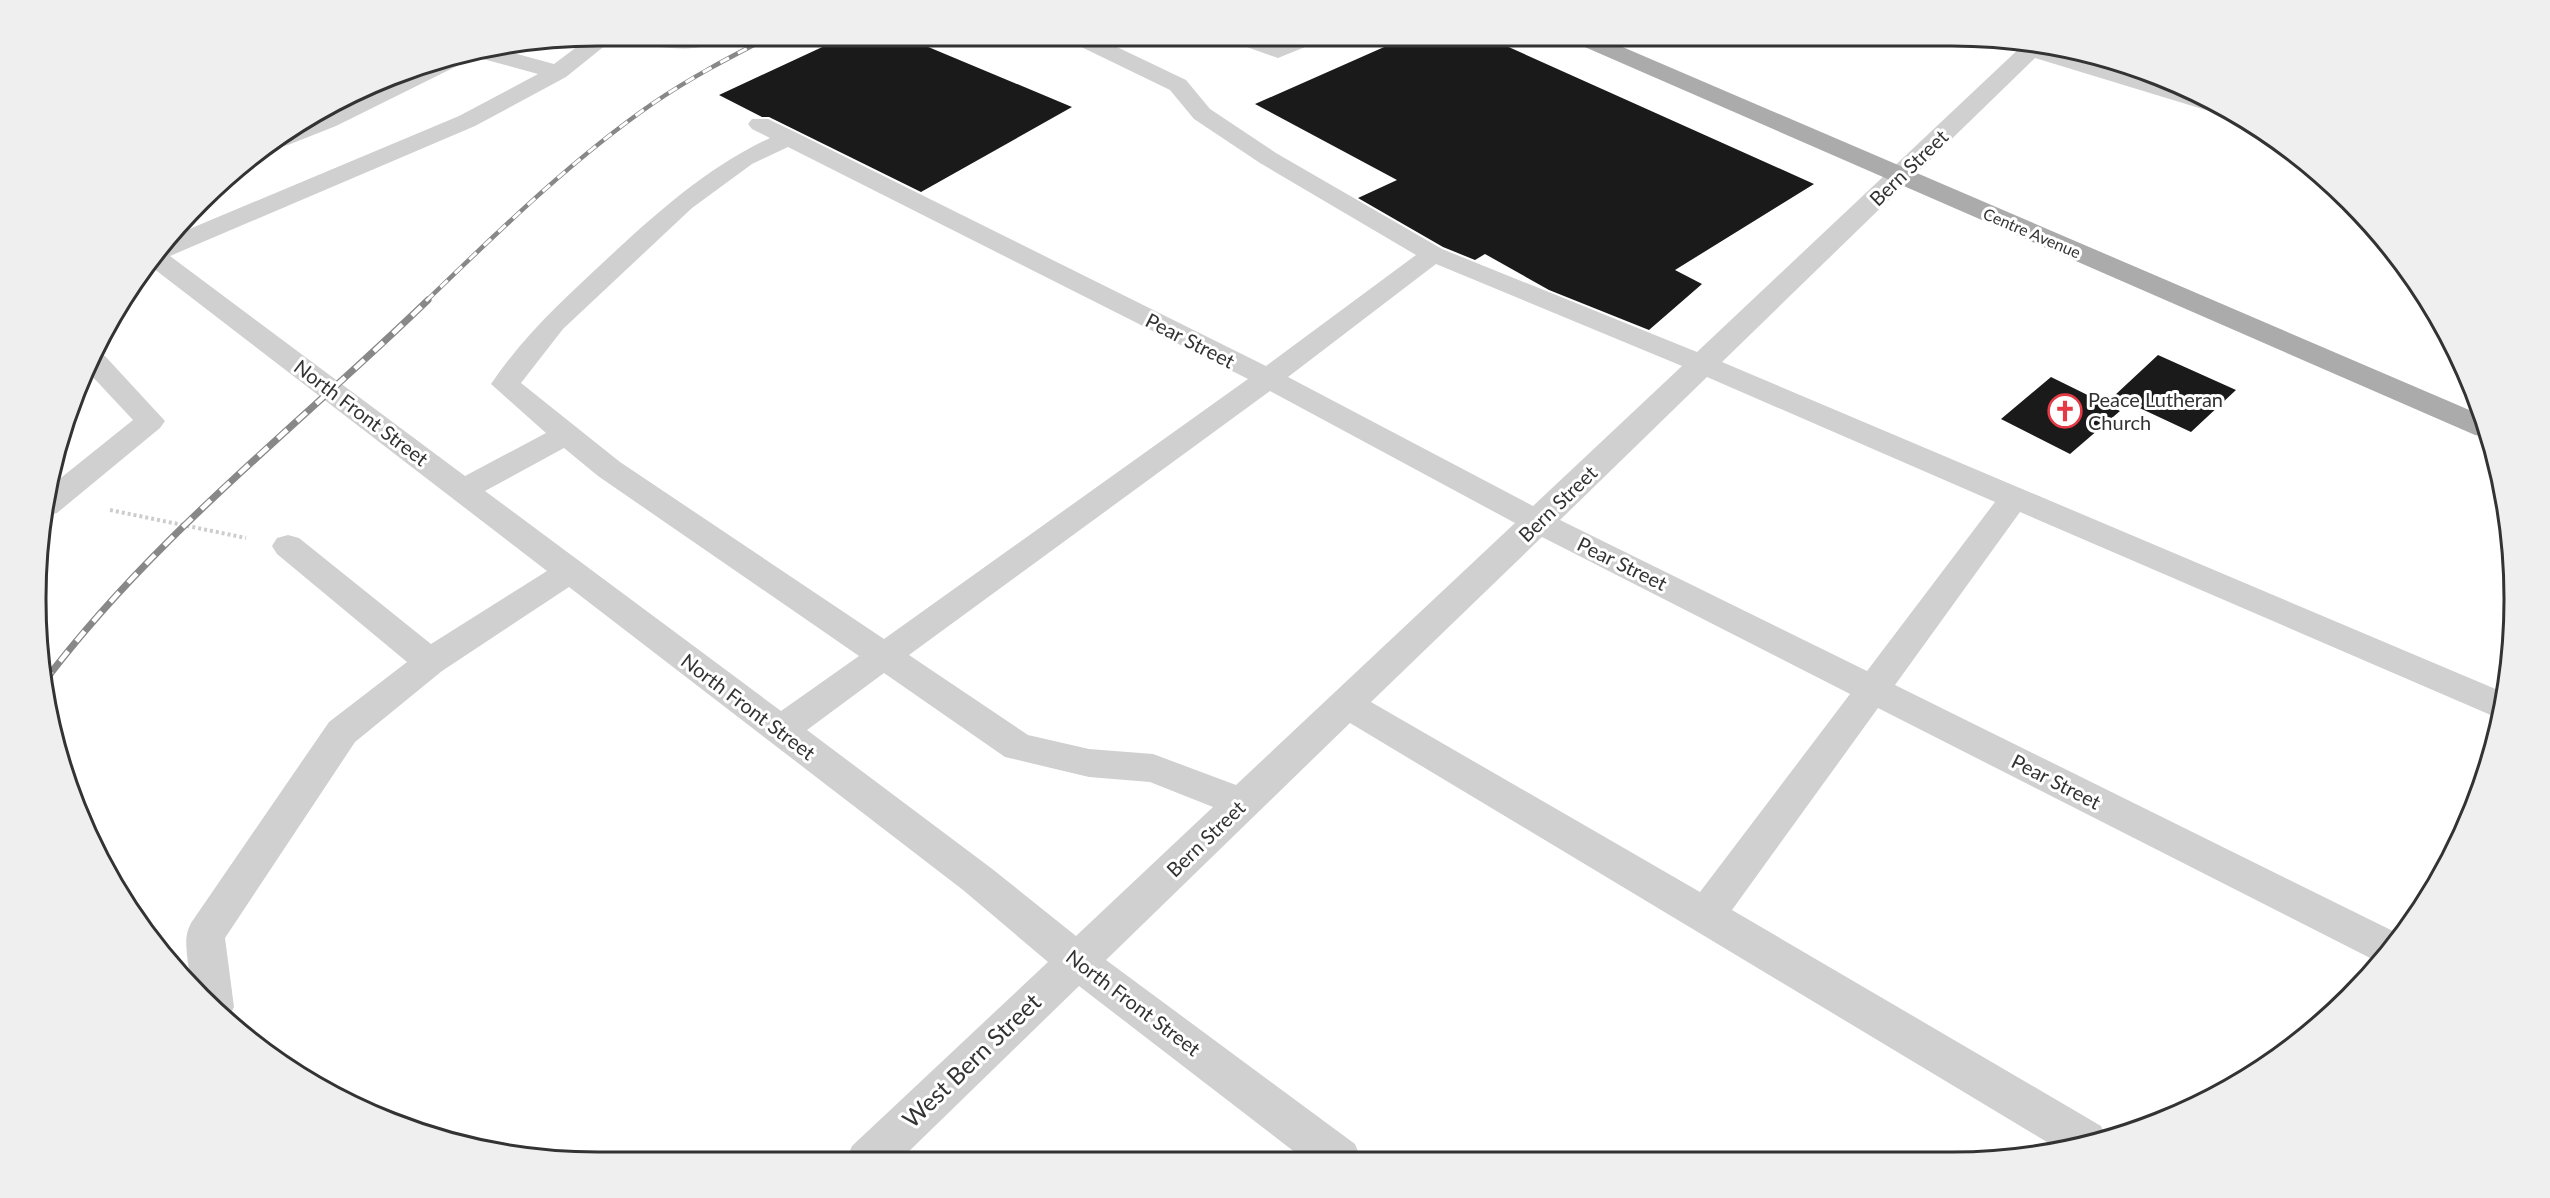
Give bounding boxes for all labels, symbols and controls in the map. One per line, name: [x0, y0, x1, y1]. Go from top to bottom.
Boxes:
street label: Bern Street: [1864, 124, 1952, 210]
street label: Centre Avenue: [1981, 203, 2084, 262]
street label: Pear Street: [1142, 307, 1239, 373]
street label: North Front Street: [290, 354, 433, 470]
place label: Peace Lutheran Church: [2088, 387, 2223, 434]
church icon: Peace Lutheran Church: [2047, 393, 2083, 429]
street label: Bern Street: [1513, 460, 1601, 546]
street label: Pear Street: [1574, 531, 1671, 595]
street label: North Front Street: [677, 648, 820, 764]
street label: Pear Street: [2008, 748, 2105, 814]
street label: Bern Street: [1161, 795, 1249, 881]
street label: North Front Street: [1062, 944, 1205, 1060]
street label: West Bern Street: [896, 986, 1046, 1133]

